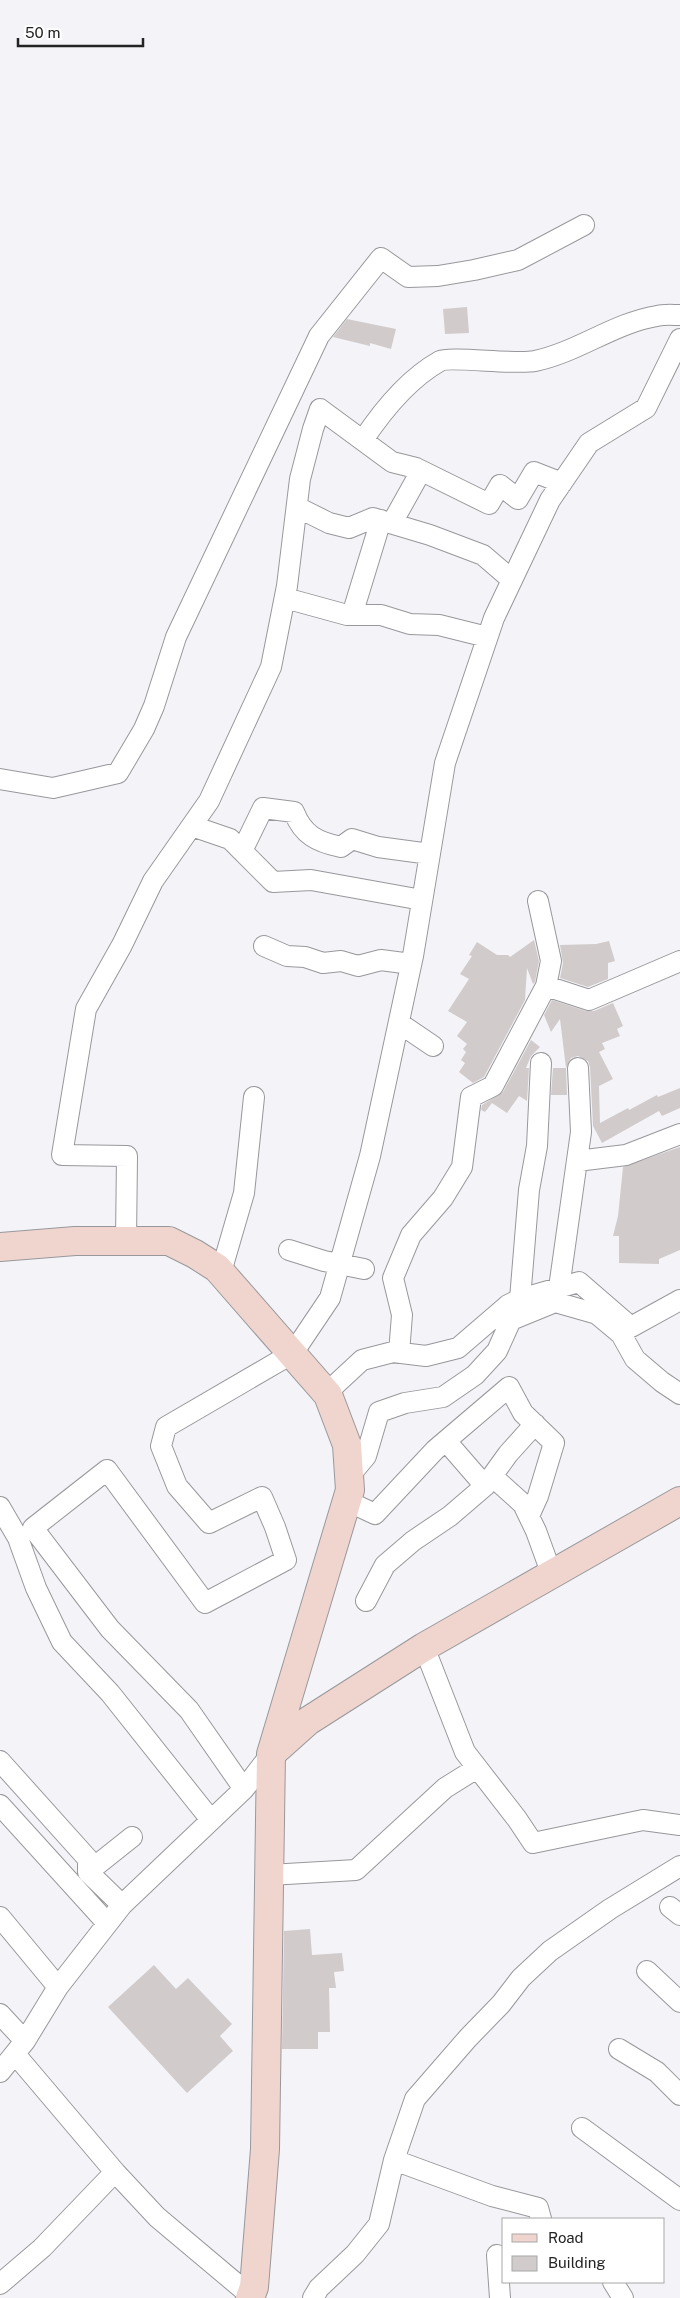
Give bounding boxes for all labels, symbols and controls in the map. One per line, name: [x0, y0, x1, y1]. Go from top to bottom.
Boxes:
scale bar: [18, 15, 142, 47]
text: 50 m: [25, 24, 60, 41]
legend: [502, 2218, 665, 2283]
text: Road: [548, 2229, 584, 2246]
text: Building: [548, 2254, 606, 2271]

